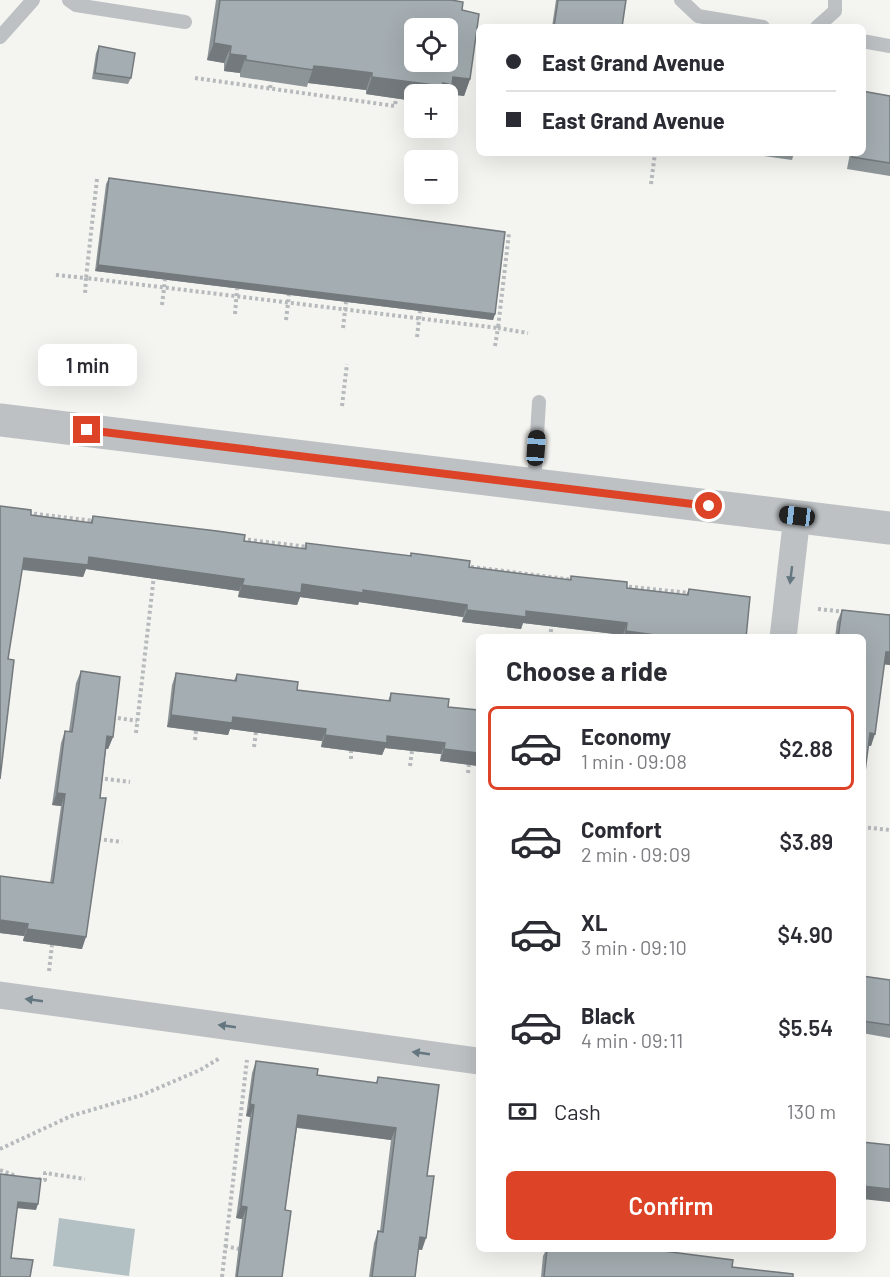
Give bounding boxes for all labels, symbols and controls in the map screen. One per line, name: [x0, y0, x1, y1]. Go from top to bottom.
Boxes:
map controls: [404, 18, 458, 204]
button: locate: [404, 18, 458, 72]
text: East Grand Avenue: [542, 49, 725, 75]
button: +: [404, 84, 458, 138]
text: East Grand Avenue: [542, 107, 725, 133]
button: −: [404, 150, 458, 204]
callout: 1 min: [38, 343, 136, 385]
text: 1 min: [66, 353, 109, 377]
route end: [73, 416, 100, 443]
car: [526, 429, 546, 467]
route start: [695, 492, 722, 519]
car: [778, 505, 816, 527]
one-way arrow: [786, 565, 796, 584]
text: Choose a ride: [506, 654, 668, 686]
icon: car: [509, 721, 563, 775]
text: Economy: [581, 723, 671, 749]
text: $2.88: [779, 735, 833, 761]
text: 1 min · 09:08: [581, 749, 687, 773]
icon: car: [509, 814, 563, 868]
text: Comfort: [581, 816, 662, 842]
text: $3.89: [780, 828, 833, 854]
text: 2 min · 09:09: [581, 842, 691, 866]
icon: car: [509, 907, 563, 961]
text: XL: [581, 909, 607, 935]
text: $4.90: [778, 921, 833, 947]
text: 3 min · 09:10: [581, 935, 687, 959]
one-way arrow: [25, 995, 44, 1005]
icon: car: [509, 1000, 563, 1054]
text: Black: [581, 1002, 635, 1028]
text: $5.54: [778, 1014, 833, 1040]
one-way arrow: [218, 1022, 237, 1031]
text: 4 min · 09:11: [581, 1028, 683, 1052]
one-way arrow: [411, 1048, 430, 1057]
icon: cash: [506, 1095, 539, 1128]
text: Cash: [554, 1098, 601, 1124]
text: 130 m: [787, 1099, 836, 1123]
button: Confirm: [506, 1171, 836, 1240]

